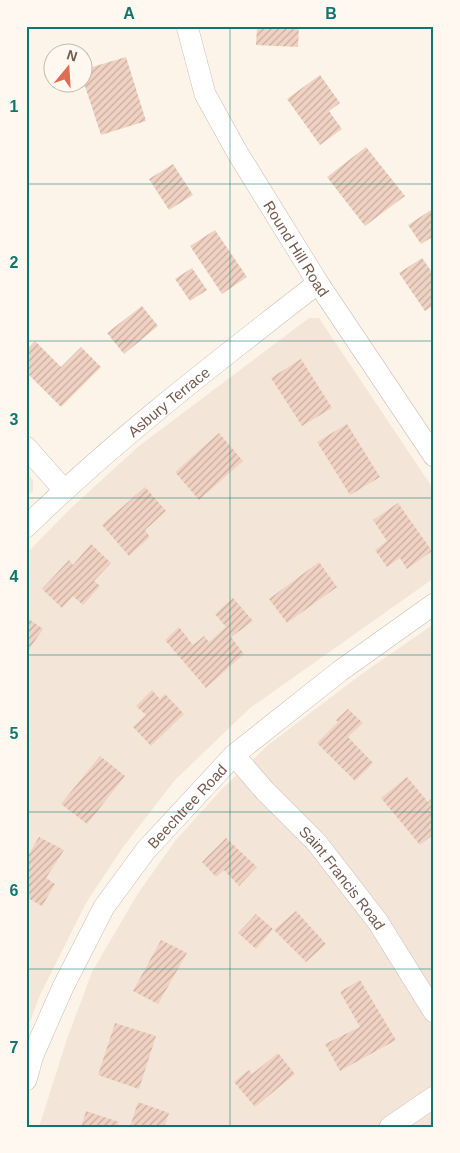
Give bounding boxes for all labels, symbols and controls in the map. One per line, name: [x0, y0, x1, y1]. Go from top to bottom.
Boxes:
text: A: [123, 5, 135, 22]
text: B: [325, 5, 337, 22]
north arrow: [42, 42, 92, 92]
text: N: [65, 46, 79, 65]
text: 1: [10, 98, 19, 115]
street label: Round Hill Road: [261, 198, 333, 299]
text: 2: [10, 254, 19, 271]
street label: Asbury Terrace: [124, 363, 213, 440]
text: 3: [10, 411, 19, 428]
text: 4: [10, 568, 19, 585]
text: 5: [10, 725, 19, 742]
street label: Beechtree Road: [144, 760, 230, 852]
street label: Saint Francis Road: [296, 822, 389, 932]
text: 6: [10, 882, 19, 899]
text: 7: [10, 1039, 19, 1056]

